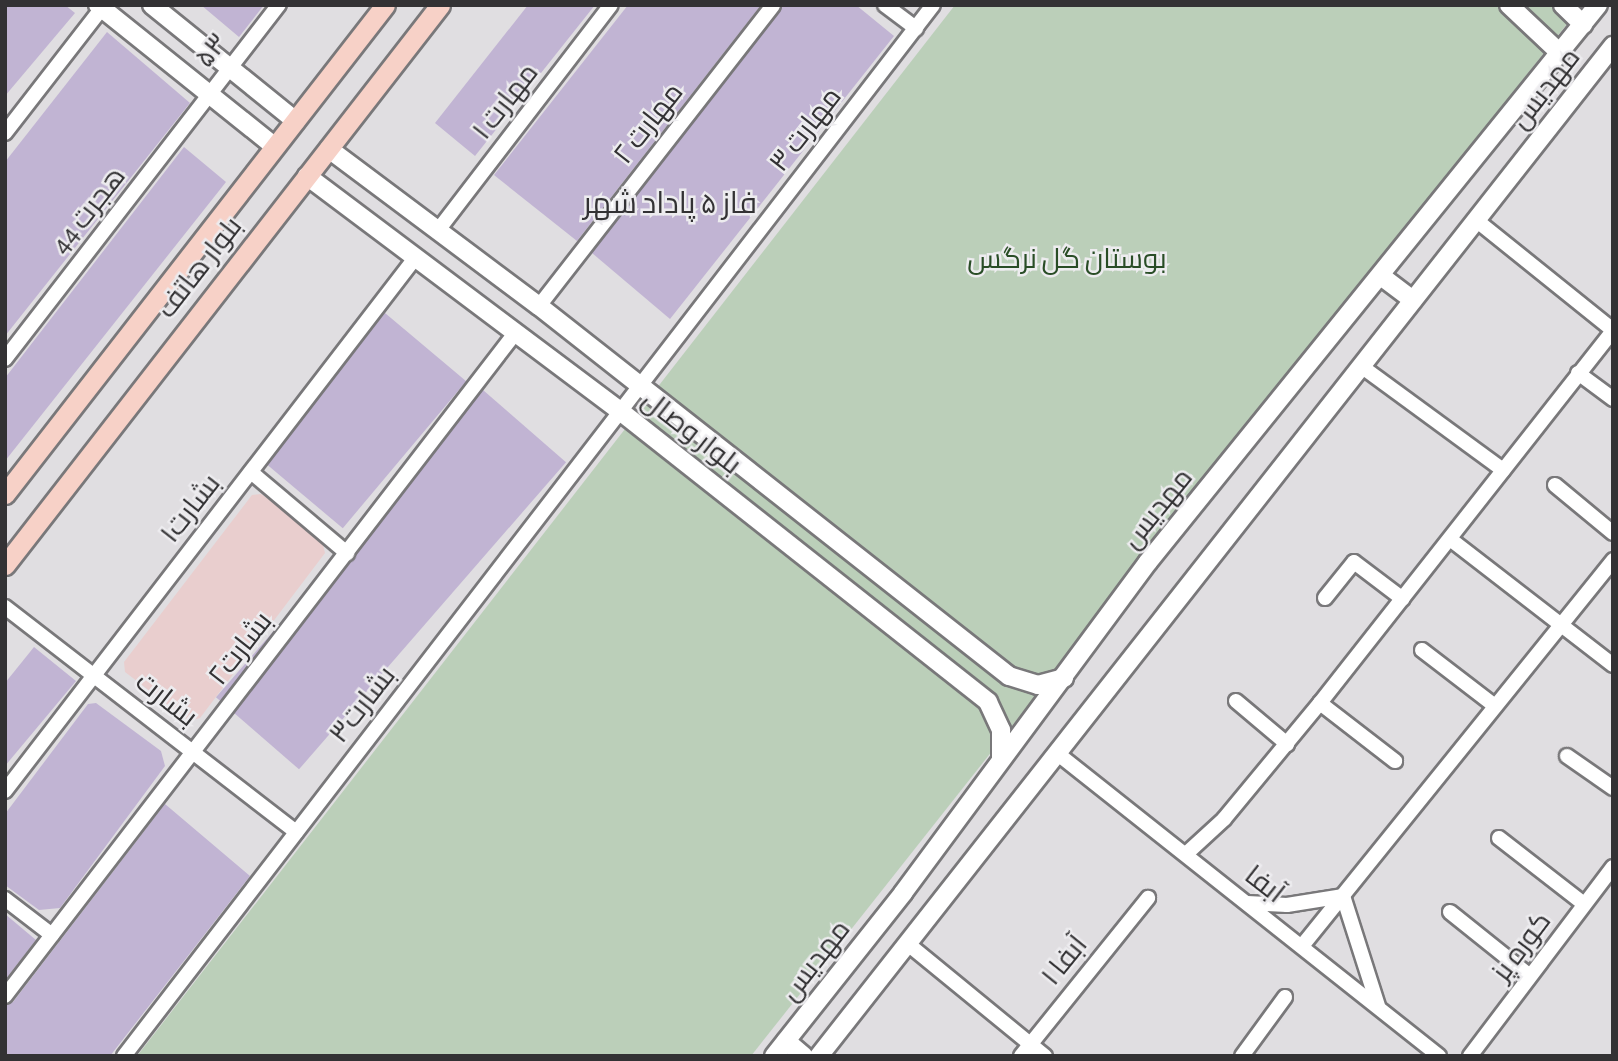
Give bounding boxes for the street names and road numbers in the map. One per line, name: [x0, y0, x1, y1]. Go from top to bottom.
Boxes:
street label: ۵۳: [188, 27, 236, 75]
street label: مهدیس: [1504, 42, 1588, 136]
street label: مهارت ۱: [466, 57, 546, 147]
street label: مهارت ۲: [607, 77, 691, 171]
street label: مهارت ۳: [763, 81, 849, 179]
street label: هجرت 44: [45, 161, 133, 261]
street label: بلوار هاتف: [150, 211, 250, 325]
street label: بلوار وصال: [635, 384, 747, 482]
street label: مهدیس: [1115, 462, 1201, 556]
street label: بشارت۱: [154, 468, 228, 550]
street label: بشارت۲: [202, 606, 280, 692]
street label: بشارت۳: [323, 660, 403, 750]
street label: بشارت: [128, 665, 204, 735]
street label: آبفا: [1237, 859, 1291, 911]
street label: کوره پز: [1485, 906, 1559, 988]
street label: مهدیس: [774, 914, 858, 1008]
street label: آبفا ۱: [1035, 929, 1095, 993]

